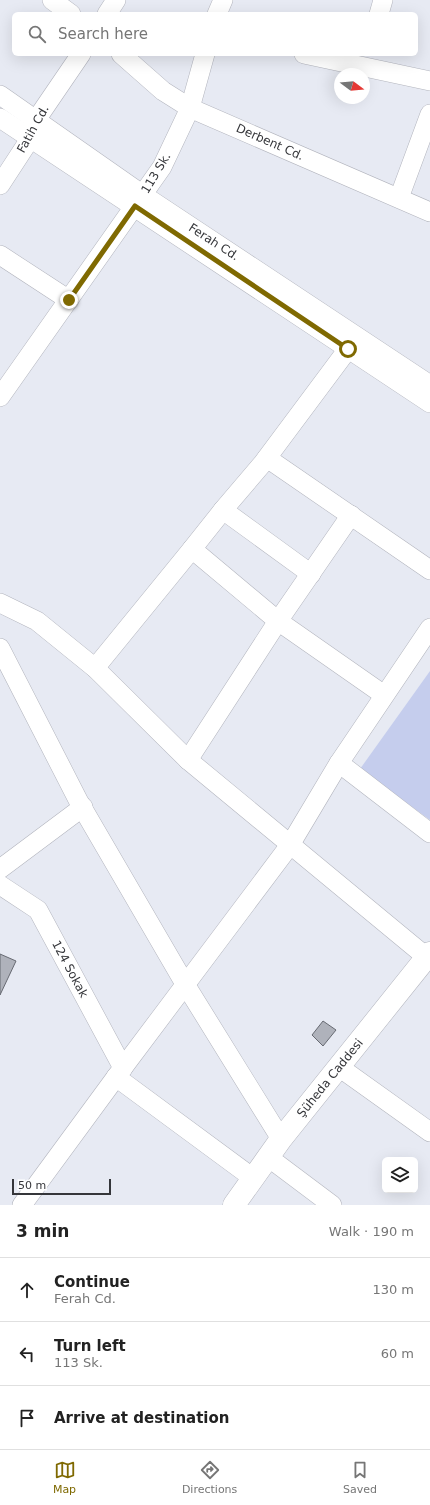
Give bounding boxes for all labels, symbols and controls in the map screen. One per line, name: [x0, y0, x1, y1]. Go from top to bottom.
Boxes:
search box: [12, 12, 418, 56]
icon: search: [26, 23, 48, 45]
text: Search here: [58, 25, 148, 43]
north arrow: [334, 68, 370, 104]
street label: Fatih Cd.: [14, 103, 52, 155]
street label: Derbent Cd.: [234, 121, 306, 163]
street label: 113 Sk.: [138, 150, 174, 196]
street label: Ferah Cd.: [186, 221, 242, 263]
route end: [60, 291, 78, 309]
route start: [339, 340, 357, 358]
street label: 124 Sokak: [49, 938, 91, 1000]
street label: Şüheda Caddesi: [294, 1036, 366, 1120]
map controls: [382, 1157, 418, 1193]
button: layers: [382, 1157, 418, 1193]
scale bar: [12, 1177, 111, 1196]
text: 50 m: [18, 1179, 46, 1192]
text: 3 min: [16, 1221, 69, 1241]
text: Walk · 190 m: [329, 1224, 414, 1239]
text: Continue: [54, 1273, 130, 1291]
icon: ahead: [16, 1279, 38, 1301]
text: 130 m: [372, 1282, 414, 1297]
text: Ferah Cd.: [54, 1291, 116, 1306]
text: Turn left: [54, 1337, 126, 1355]
icon: left: [16, 1343, 38, 1365]
text: 60 m: [381, 1346, 414, 1361]
text: 113 Sk.: [54, 1355, 103, 1370]
icon: arrive: [16, 1407, 38, 1429]
text: Arrive at destination: [54, 1409, 229, 1427]
tab: Map: [53, 1459, 76, 1496]
tab: Directions: [182, 1459, 237, 1496]
tab: Saved: [343, 1459, 377, 1496]

